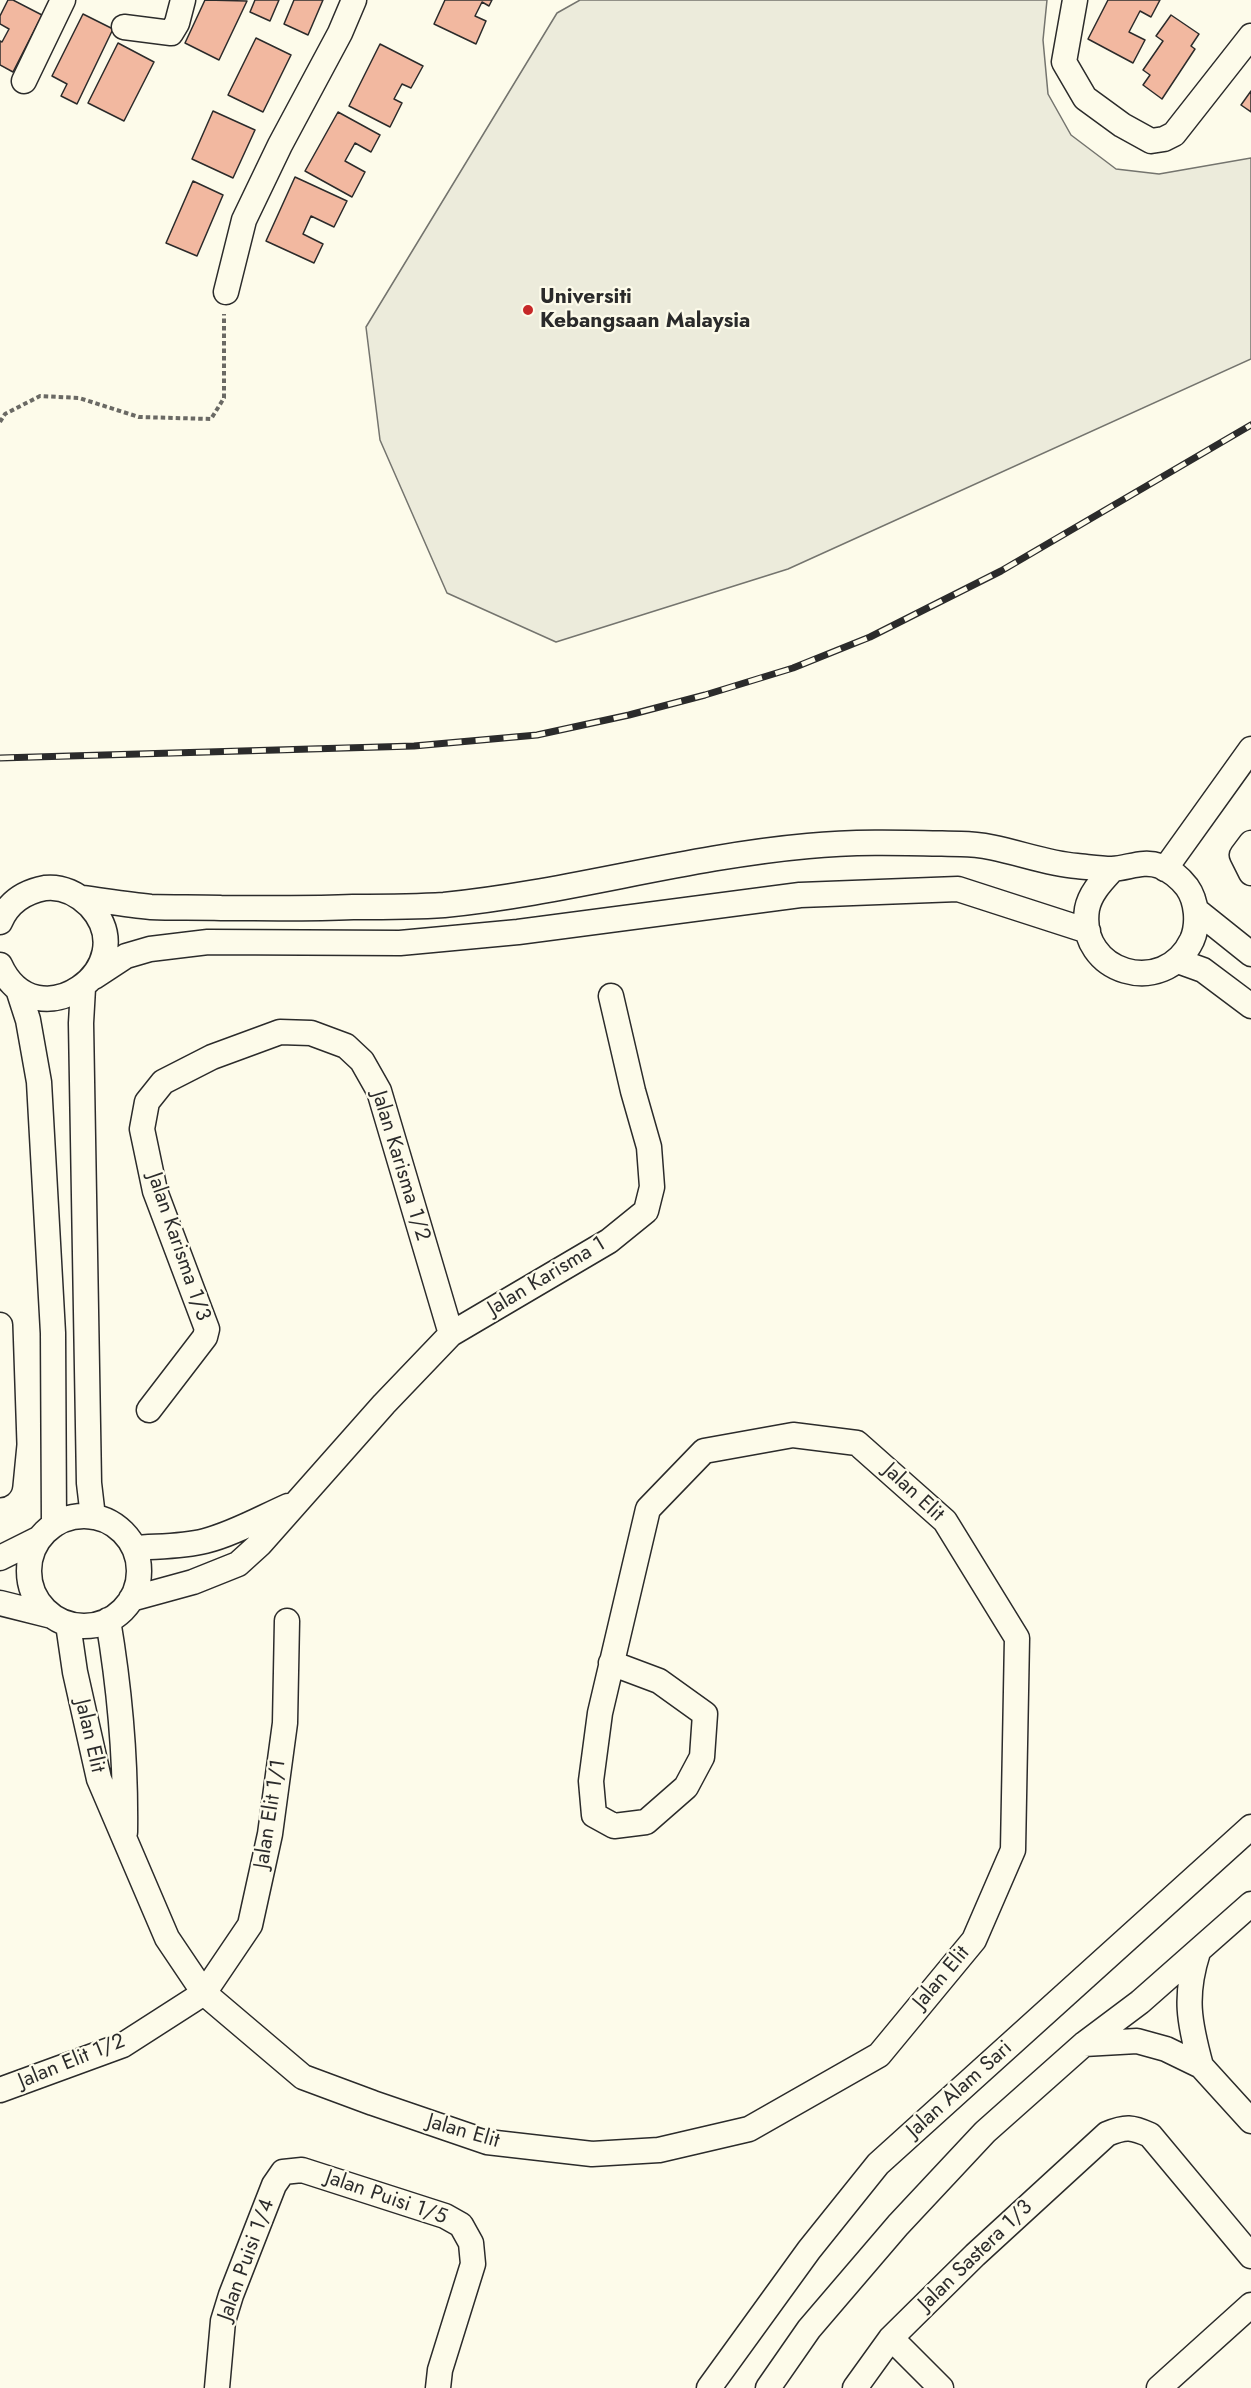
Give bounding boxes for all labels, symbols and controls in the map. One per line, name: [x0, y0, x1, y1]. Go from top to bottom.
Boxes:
place label: Universiti Kebangsaan Malaysia: [540, 285, 750, 335]
marker: Universiti Kebangsaan Malaysia: [521, 303, 535, 317]
street label: Jalan Karisma 1/2: [365, 1088, 435, 1244]
street label: Jalan Karisma 1/3: [141, 1170, 215, 1324]
street label: Jalan Karisma 1: [484, 1232, 610, 1322]
street label: Jalan Elit: [877, 1458, 949, 1528]
street label: Jalan Elit: [68, 1697, 110, 1775]
street label: Jalan Elit 1/1: [250, 1758, 292, 1870]
street label: Jalan Elit: [908, 1941, 976, 2015]
street label: Jalan Elit 1/2: [15, 2029, 129, 2095]
street label: Jalan Alam Sari: [902, 2036, 1018, 2144]
street label: Jalan Elit: [424, 2110, 502, 2154]
street label: Jalan Puisi 1/5: [322, 2165, 450, 2231]
street label: Jalan Sastera 1/3: [914, 2195, 1038, 2317]
street label: Jalan Puisi 1/4: [213, 2196, 281, 2324]

